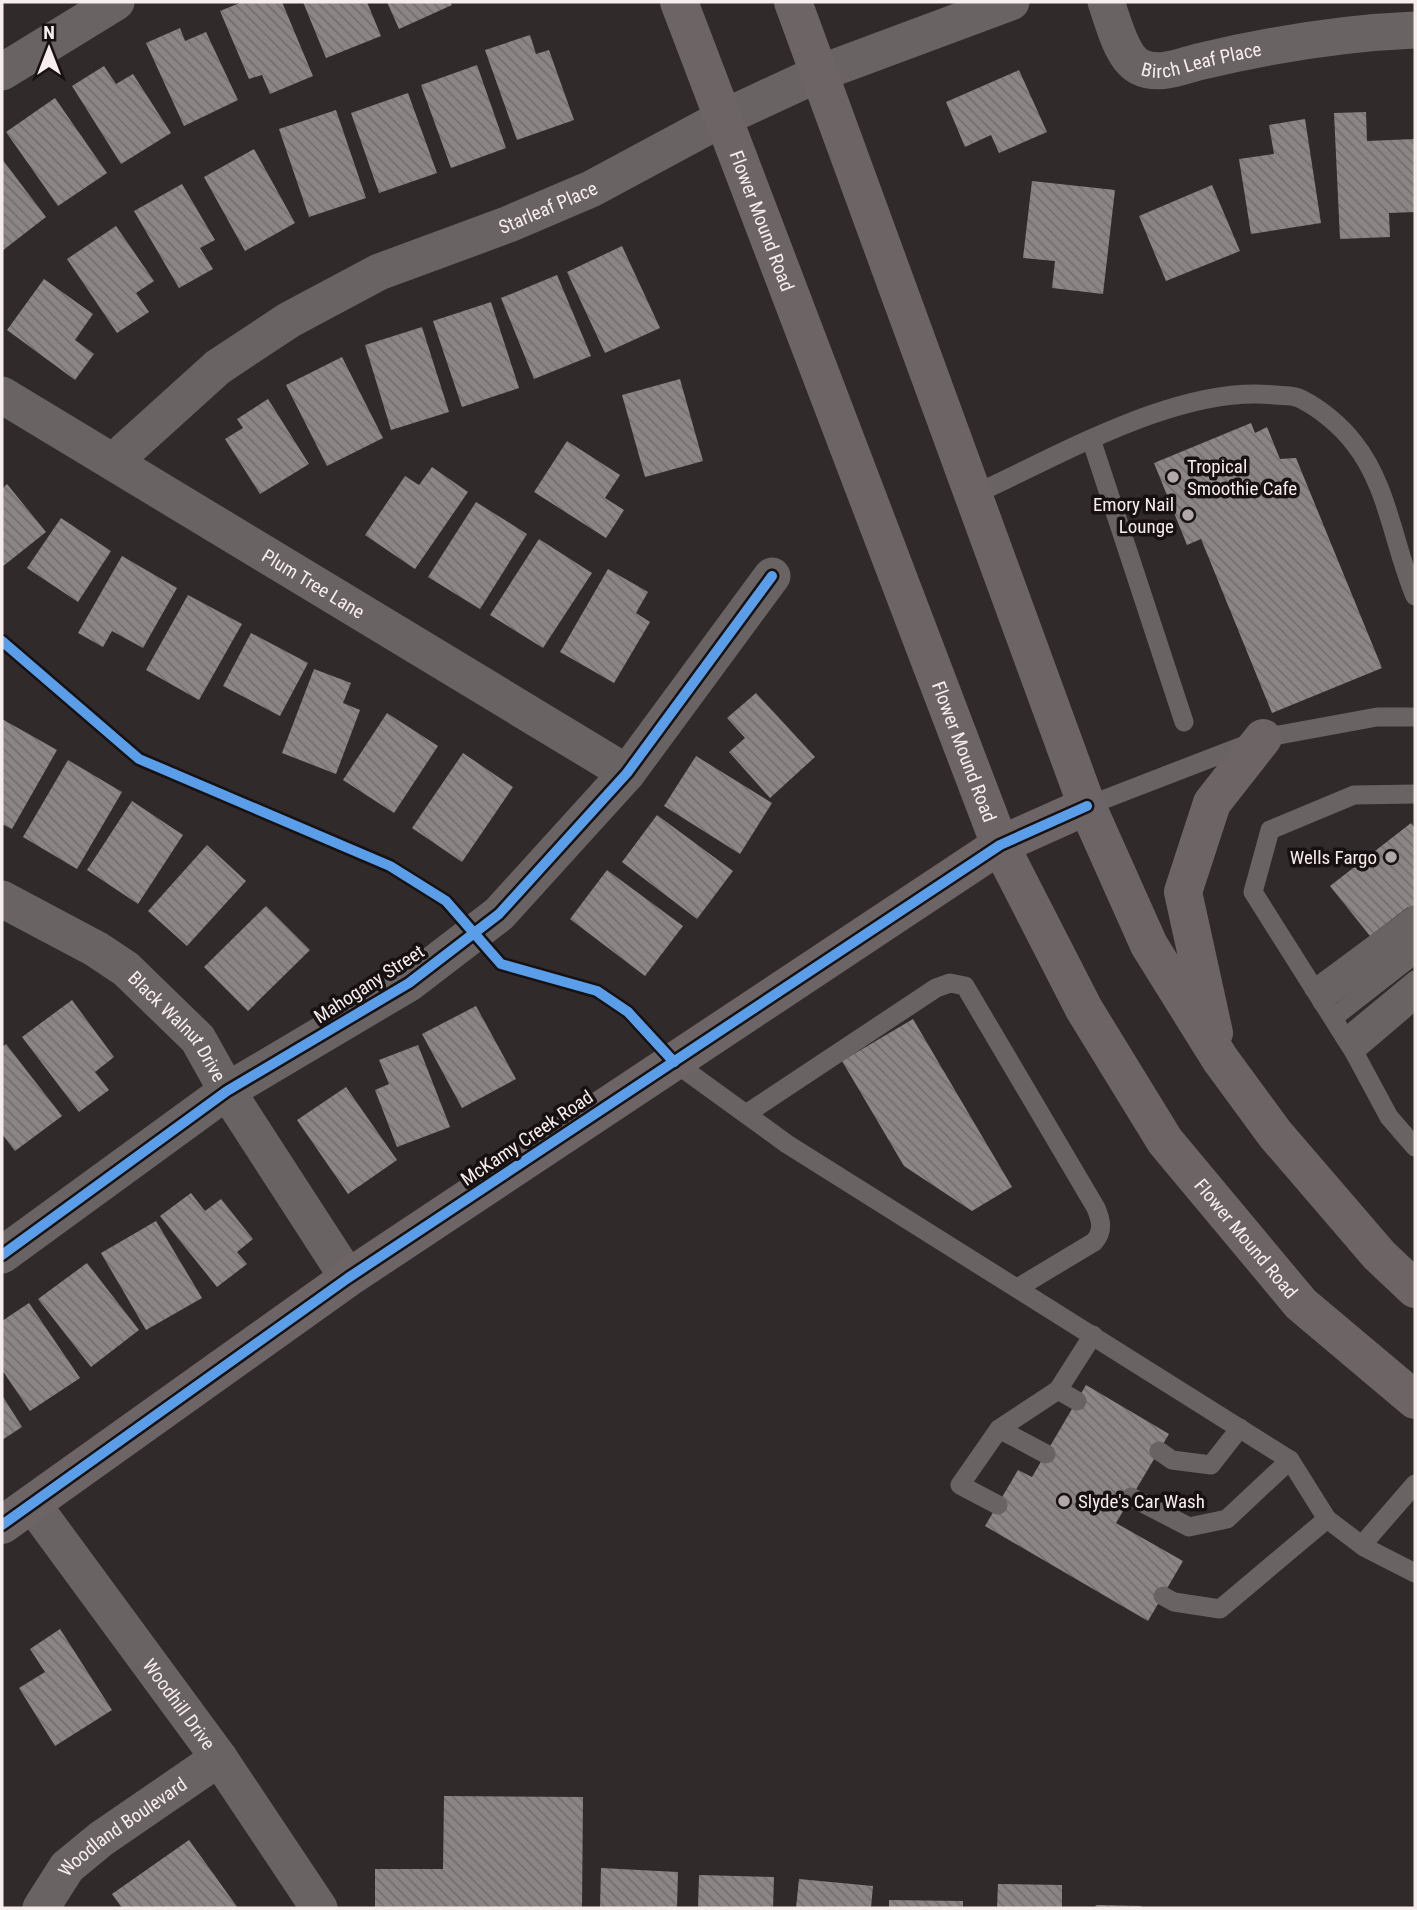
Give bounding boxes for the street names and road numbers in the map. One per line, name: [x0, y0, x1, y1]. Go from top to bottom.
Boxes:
street label: Birch Leaf Place: [1139, 37, 1263, 82]
street label: Flower Mound Road: [725, 147, 799, 294]
street label: Starleaf Place: [495, 176, 601, 238]
street label: Plum Tree Lane: [258, 544, 369, 623]
street label: Flower Mound Road: [927, 678, 1002, 825]
street label: Mahogany Street: [310, 940, 428, 1028]
street label: Black Walnut Drive: [123, 966, 231, 1086]
street label: McKamy Creek Road: [457, 1085, 597, 1191]
street label: Flower Mound Road: [1190, 1174, 1303, 1303]
street label: Woodhill Drive: [138, 1654, 220, 1754]
street label: Woodland Boulevard: [53, 1772, 191, 1880]

